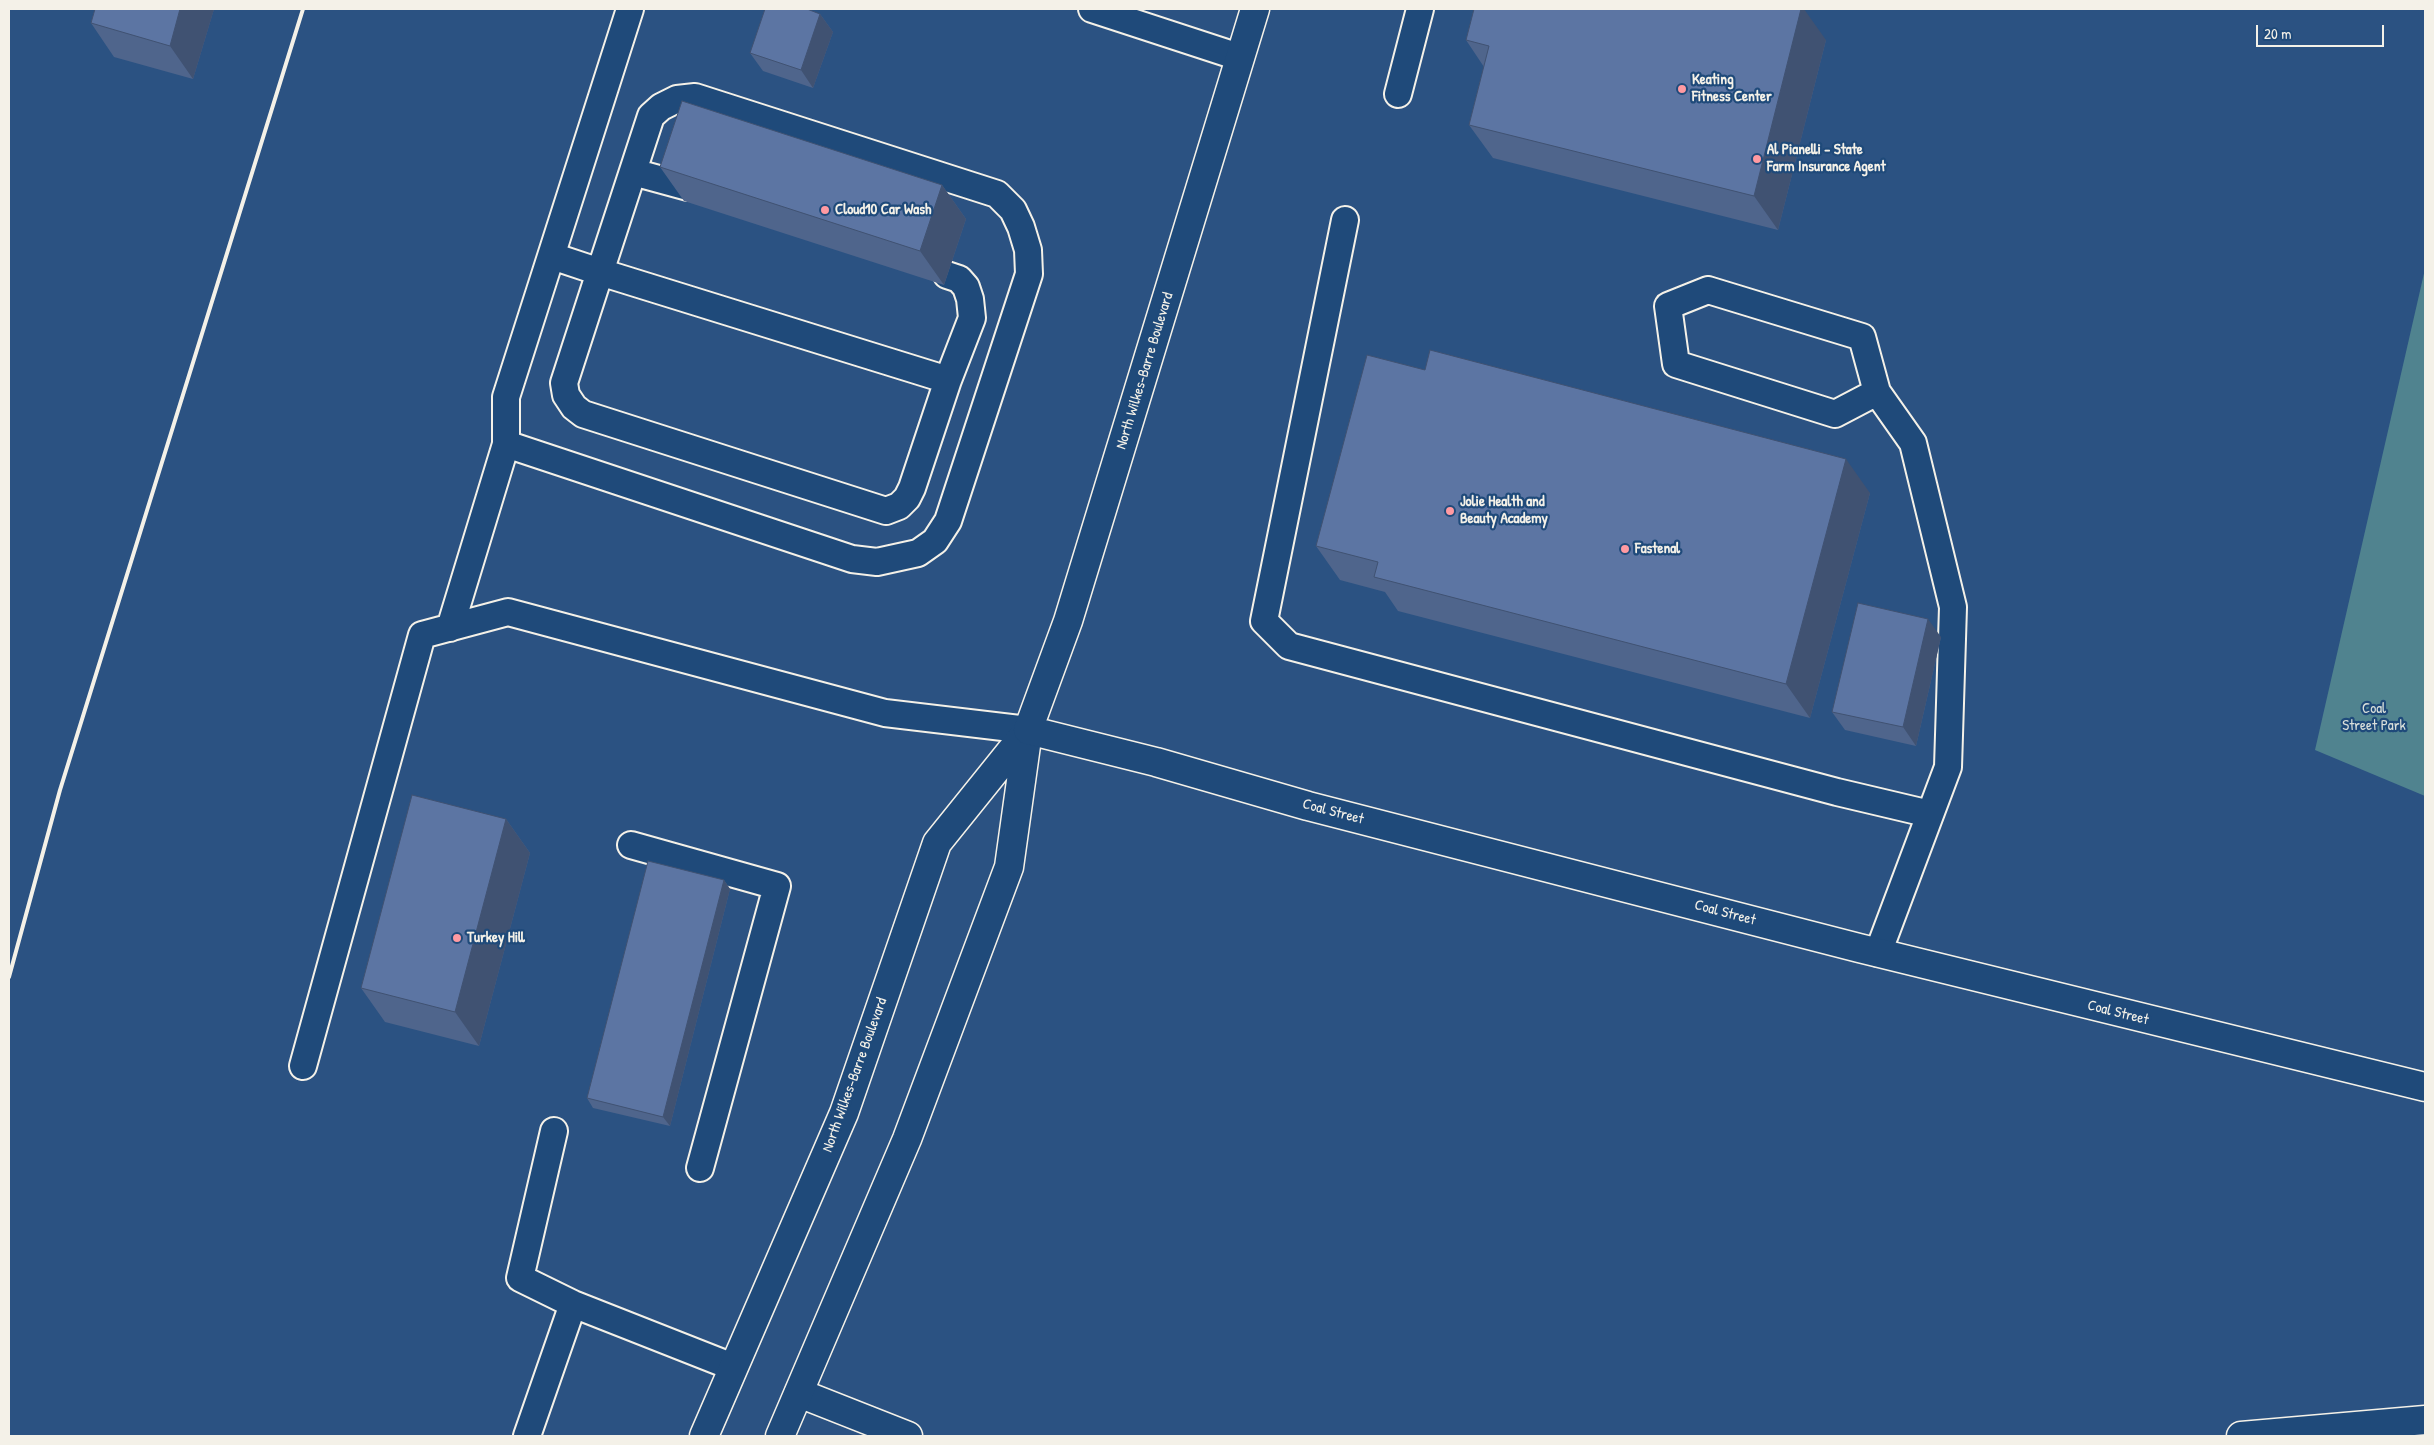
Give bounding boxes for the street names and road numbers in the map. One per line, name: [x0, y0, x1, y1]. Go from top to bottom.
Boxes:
street label: North Wilkes-Barre Boulevard: [1113, 290, 1177, 452]
street label: Coal Street: [1300, 795, 1366, 829]
street label: Coal Street: [1692, 896, 1758, 930]
street label: North Wilkes-Barre Boulevard: [819, 995, 891, 1155]
street label: Coal Street: [2085, 997, 2151, 1029]

